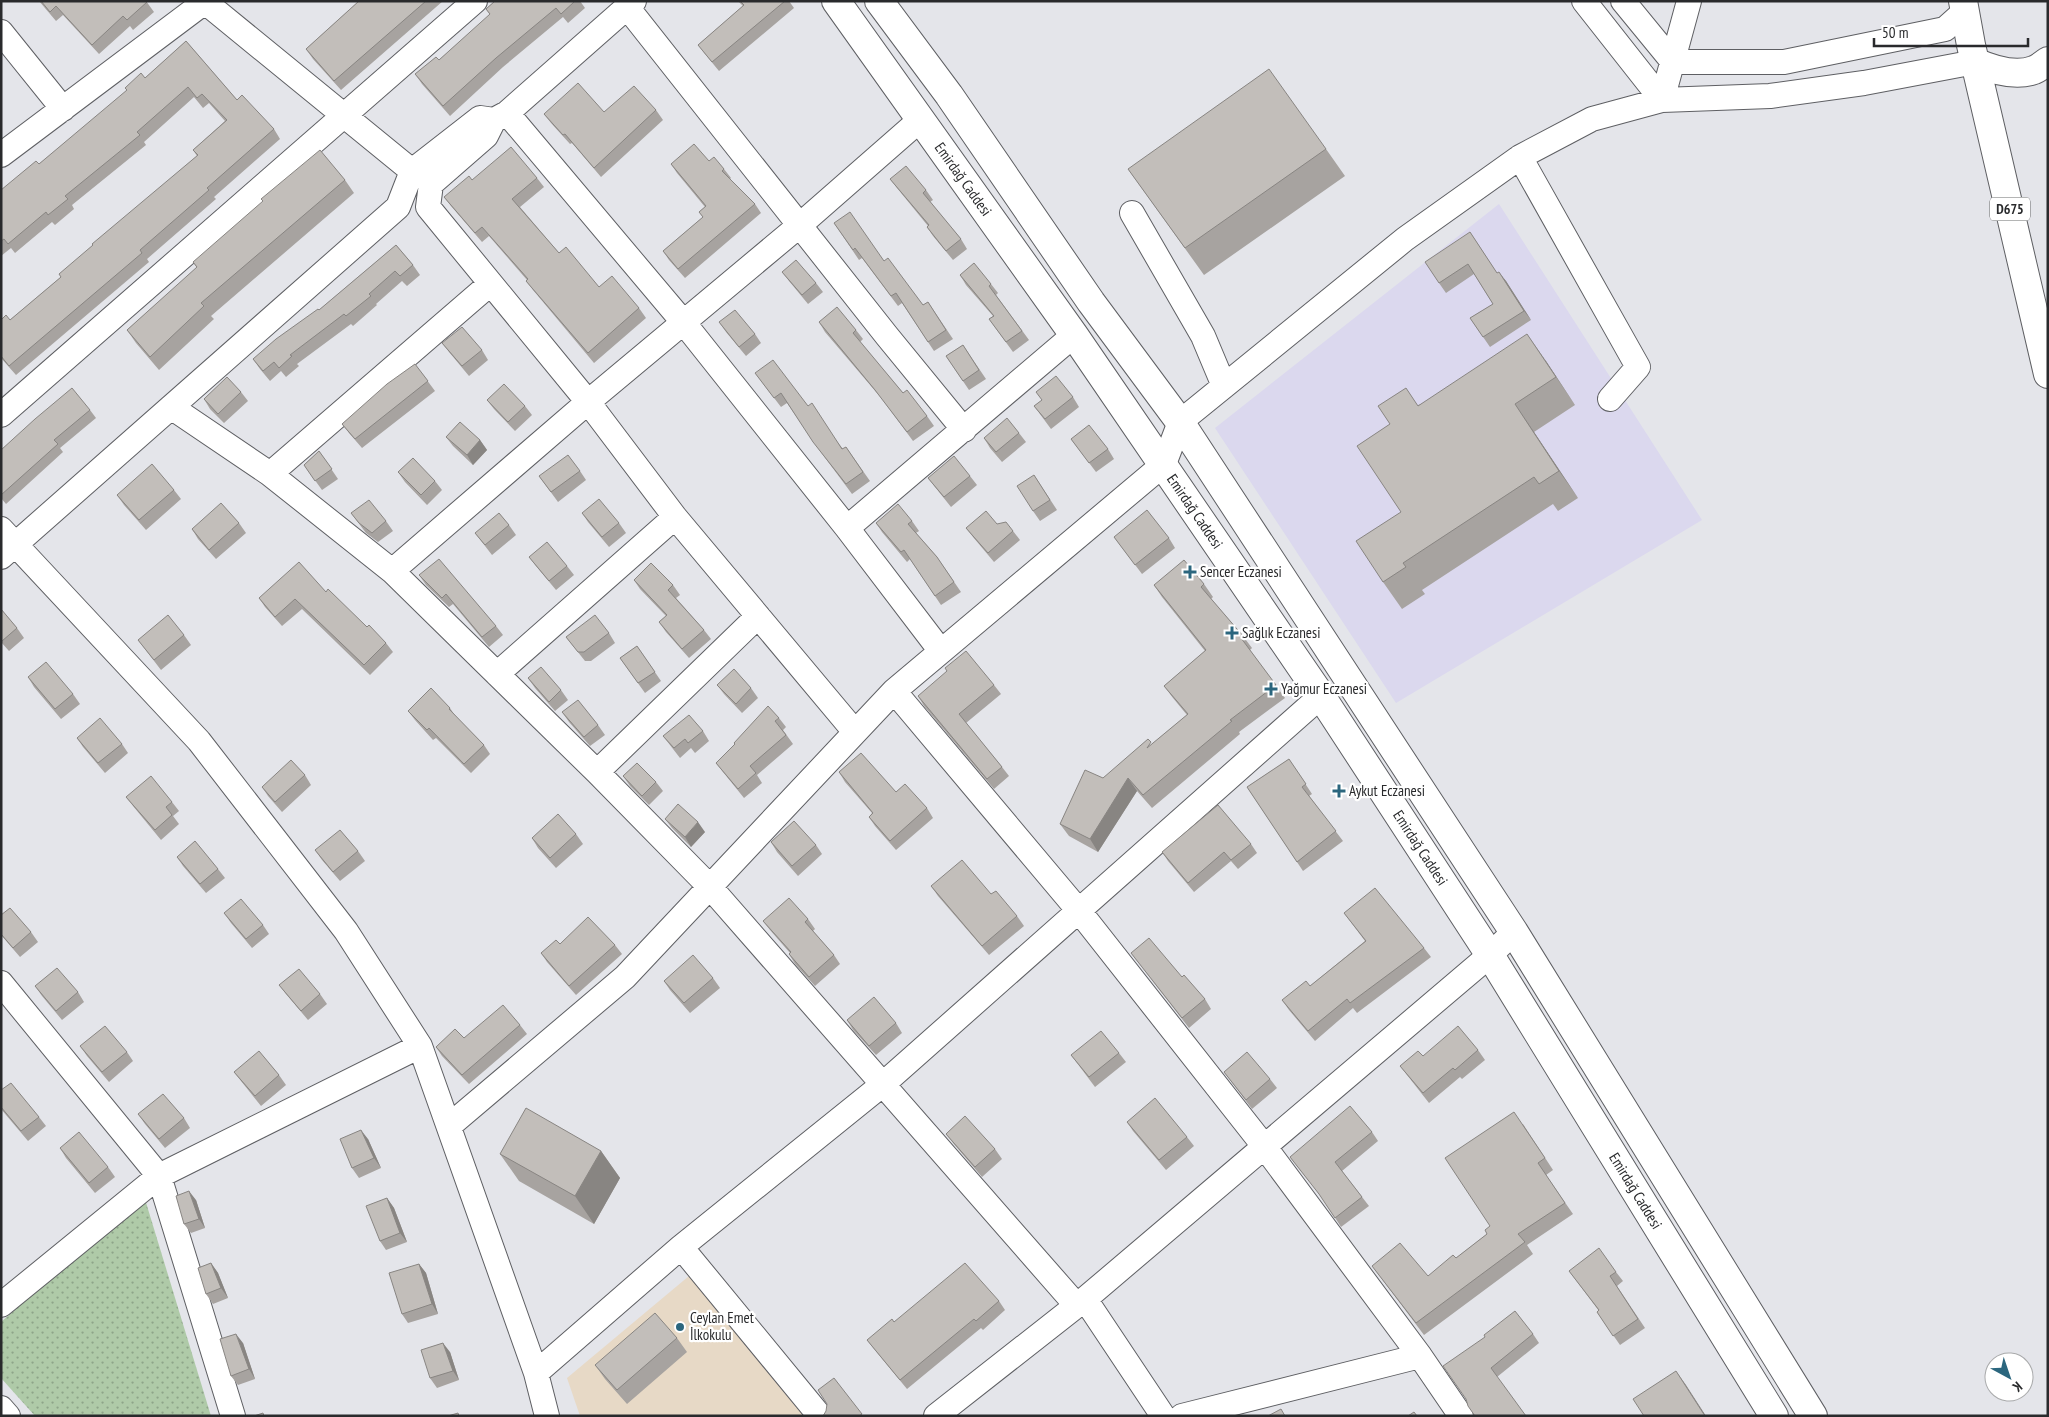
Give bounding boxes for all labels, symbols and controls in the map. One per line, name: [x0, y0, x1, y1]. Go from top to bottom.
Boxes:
scale bar: [1874, 15, 2028, 47]
text: 50 m: [1882, 23, 1908, 42]
street label: Emirdağ Caddesi: [931, 139, 996, 220]
road number: D675: [1990, 198, 2030, 220]
street label: Emirdağ Caddesi: [1163, 470, 1227, 552]
place label: Sencer Eczanesi: [1200, 562, 1282, 581]
marker: Sencer Eczanesi: [1184, 566, 1196, 578]
place label: Sağlık Eczanesi: [1242, 623, 1320, 642]
marker: Sağlık Eczanesi: [1226, 627, 1238, 639]
place label: Yağmur Eczanesi: [1281, 679, 1367, 698]
marker: Yağmur Eczanesi: [1265, 683, 1277, 695]
place label: Aykut Eczanesi: [1349, 781, 1425, 800]
marker: Aykut Eczanesi: [1333, 785, 1345, 797]
street label: Emirdağ Caddesi: [1389, 806, 1452, 889]
street label: Emirdağ Caddesi: [1605, 1149, 1666, 1232]
place label: Ceylan Emet İlkokulu: [690, 1308, 754, 1344]
marker: Ceylan Emet İlkokulu: [674, 1321, 686, 1333]
north arrow: [1984, 1352, 2034, 1402]
text: K: [2008, 1378, 2026, 1397]

